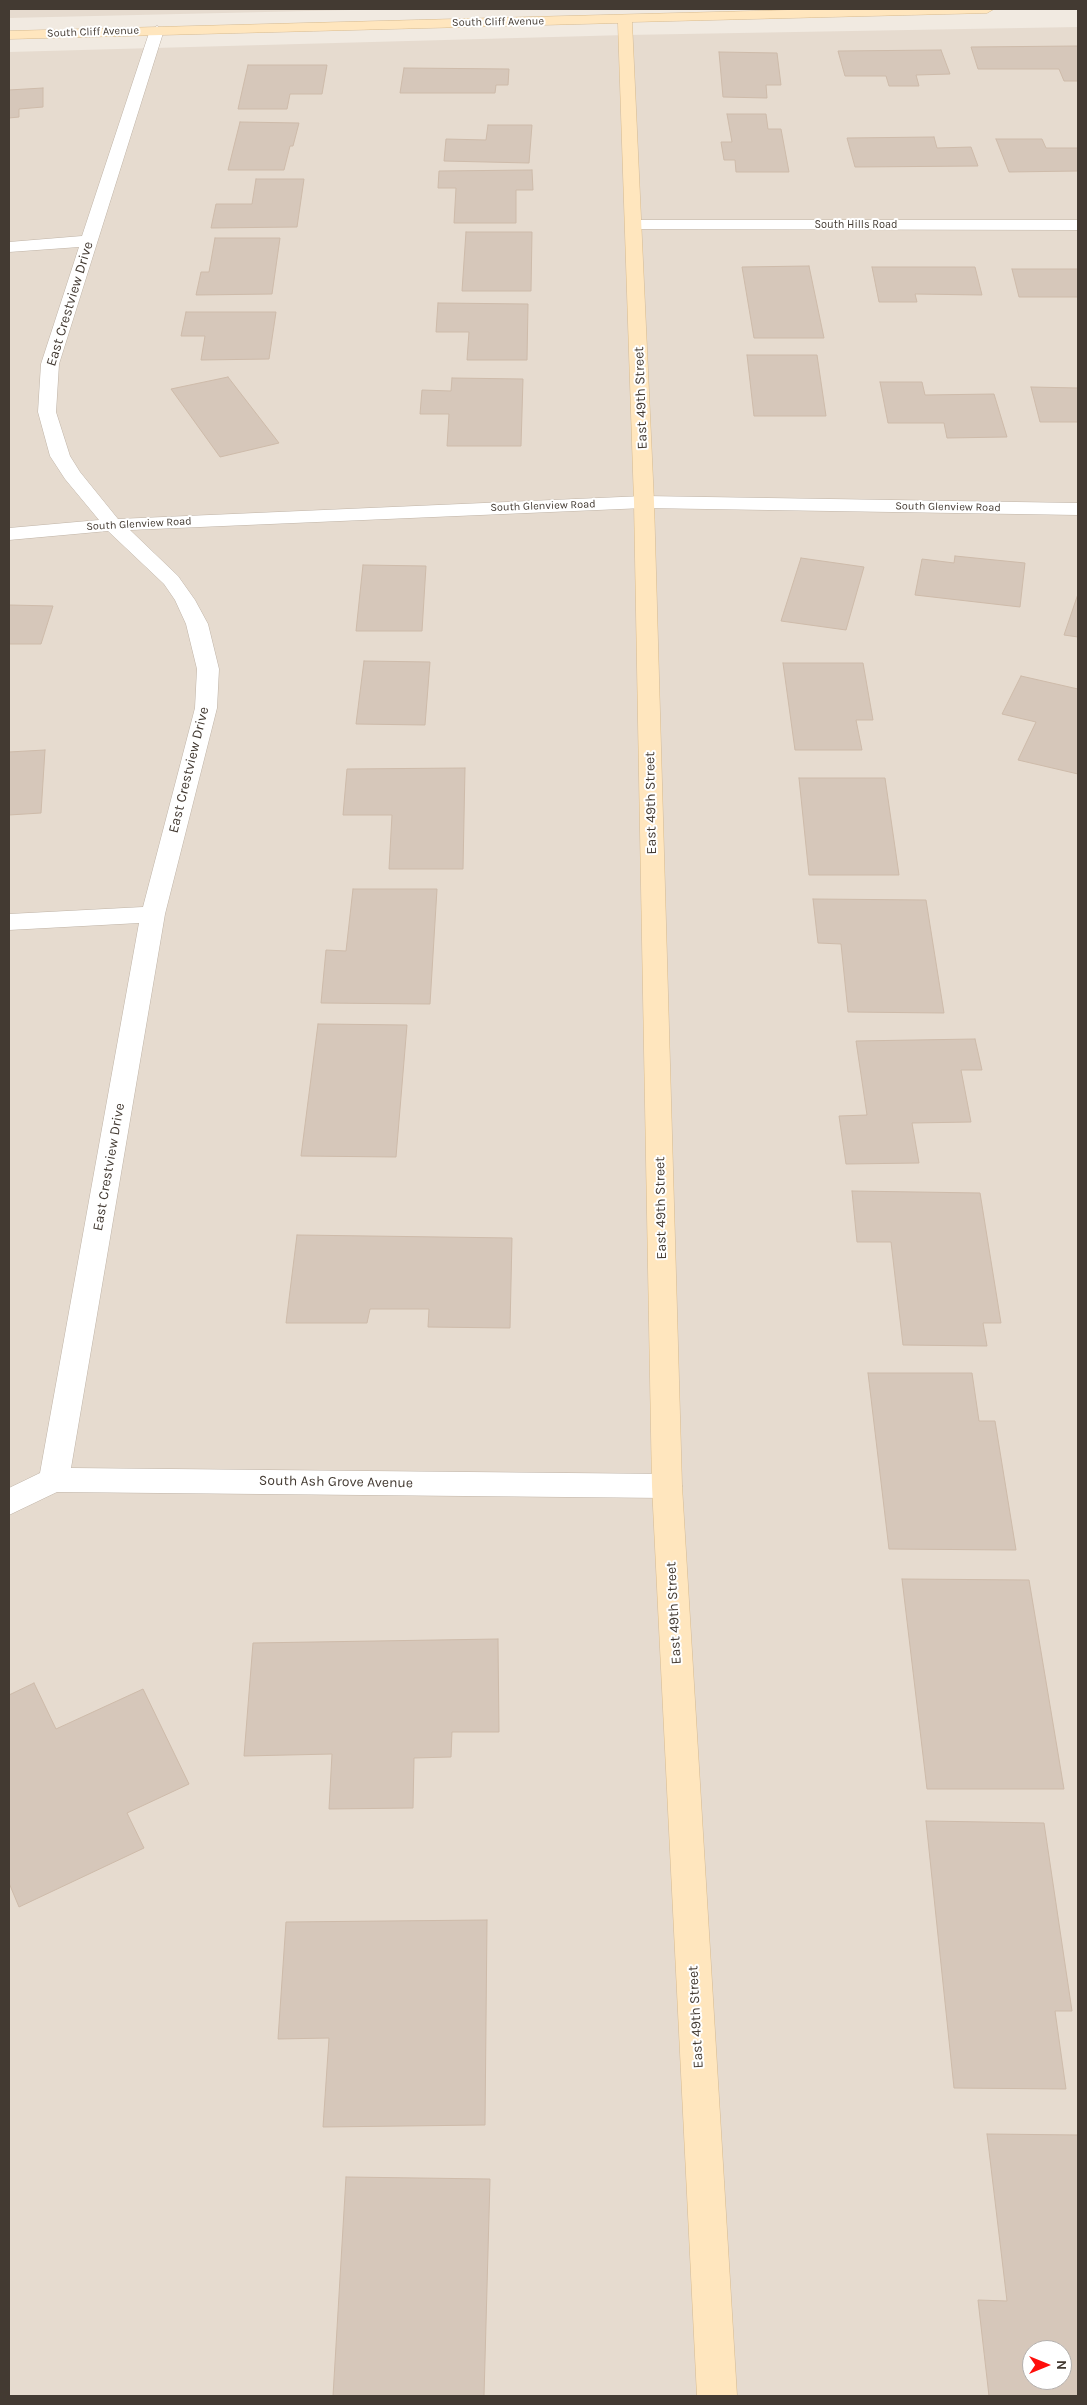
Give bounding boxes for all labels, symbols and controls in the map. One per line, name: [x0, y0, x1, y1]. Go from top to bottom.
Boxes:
street label: South Cliff Avenue: [452, 15, 544, 29]
street label: South Cliff Avenue: [47, 24, 139, 40]
street label: South Hills Road: [814, 218, 898, 232]
street label: East Crestview Drive: [43, 240, 97, 368]
street label: East 49th Street: [631, 346, 651, 450]
street label: South Glenview Road: [490, 498, 596, 514]
street label: South Glenview Road: [895, 499, 1001, 515]
street label: South Glenview Road: [86, 515, 192, 533]
street label: East Crestview Drive: [165, 705, 213, 835]
street label: East 49th Street: [642, 751, 660, 855]
street label: East Crestview Drive: [89, 1102, 129, 1232]
street label: East 49th Street: [652, 1156, 670, 1260]
street label: South Ash Grove Avenue: [259, 1472, 413, 1492]
street label: East 49th Street: [663, 1561, 685, 1665]
street label: East 49th Street: [685, 1965, 707, 2069]
north arrow: [1022, 2340, 1072, 2390]
text: N: [1053, 2360, 1070, 2370]

